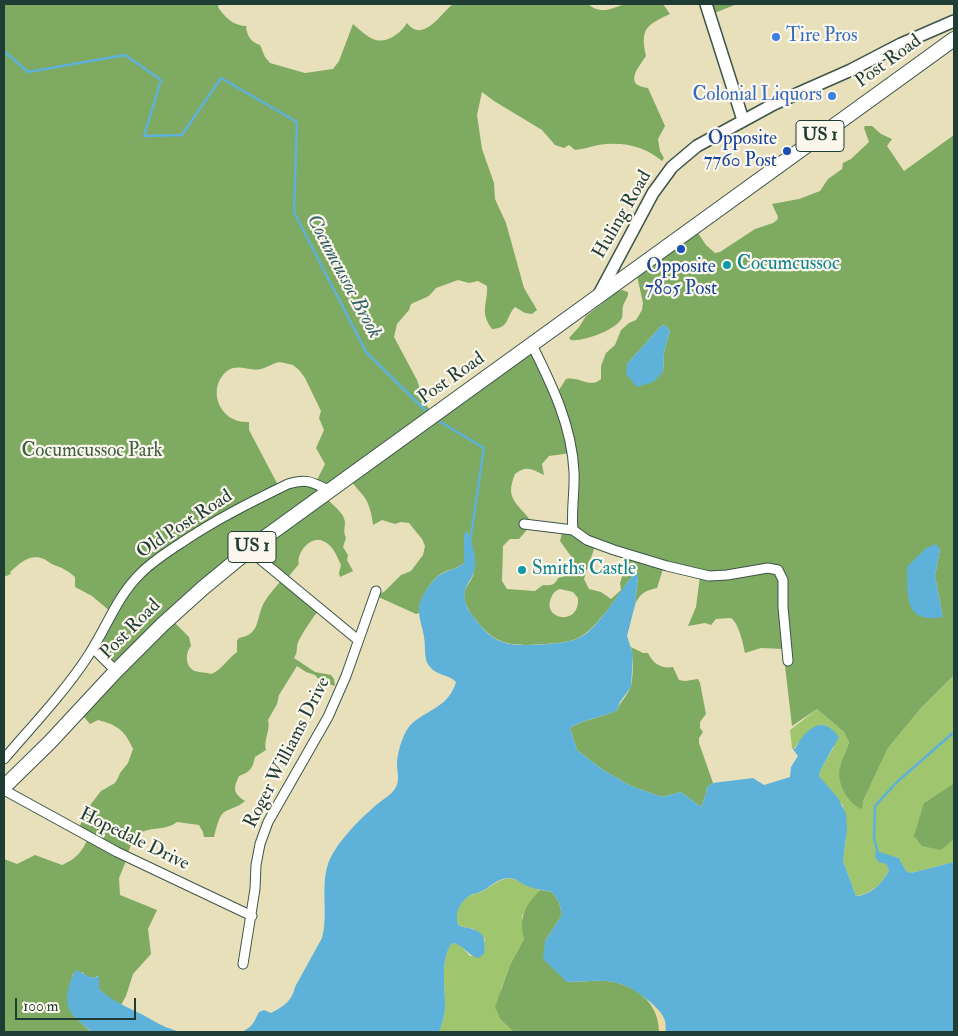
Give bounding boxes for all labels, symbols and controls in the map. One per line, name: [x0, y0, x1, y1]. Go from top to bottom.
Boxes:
place label: Tire Pros: [786, 26, 858, 48]
street label: Post Road: [852, 30, 926, 94]
marker: Tire Pros: [770, 31, 782, 43]
place label: Colonial Liquors: [692, 85, 822, 107]
marker: Colonial Liquors: [826, 90, 838, 102]
road number: US 1: [796, 120, 844, 152]
place label: Opposite 7760 Post: [704, 129, 777, 173]
marker: Opposite 7760 Post: [781, 145, 793, 157]
street label: Huling Road: [589, 167, 657, 263]
water label: Cocumcussoc Brook: [300, 211, 386, 343]
marker: Opposite 7805 Post: [675, 243, 687, 255]
place label: Cocumcussoc: [737, 254, 840, 276]
place label: Opposite 7805 Post: [645, 257, 717, 301]
marker: Cocumcussoc: [721, 259, 733, 271]
street label: Post Road: [414, 348, 490, 410]
park label: Cocumcussoc Park: [21, 441, 163, 463]
street label: Old Post Road: [133, 486, 237, 564]
road number: US 1: [228, 532, 276, 562]
place label: Smiths Castle: [532, 559, 636, 581]
marker: Smiths Castle: [516, 564, 528, 576]
street label: Post Road: [96, 595, 166, 665]
street label: Roger Williams Drive: [240, 674, 336, 832]
street label: Hopedale Drive: [75, 804, 193, 876]
scale bar: [18, 988, 139, 1020]
text: 100 m: [23, 997, 58, 1016]

